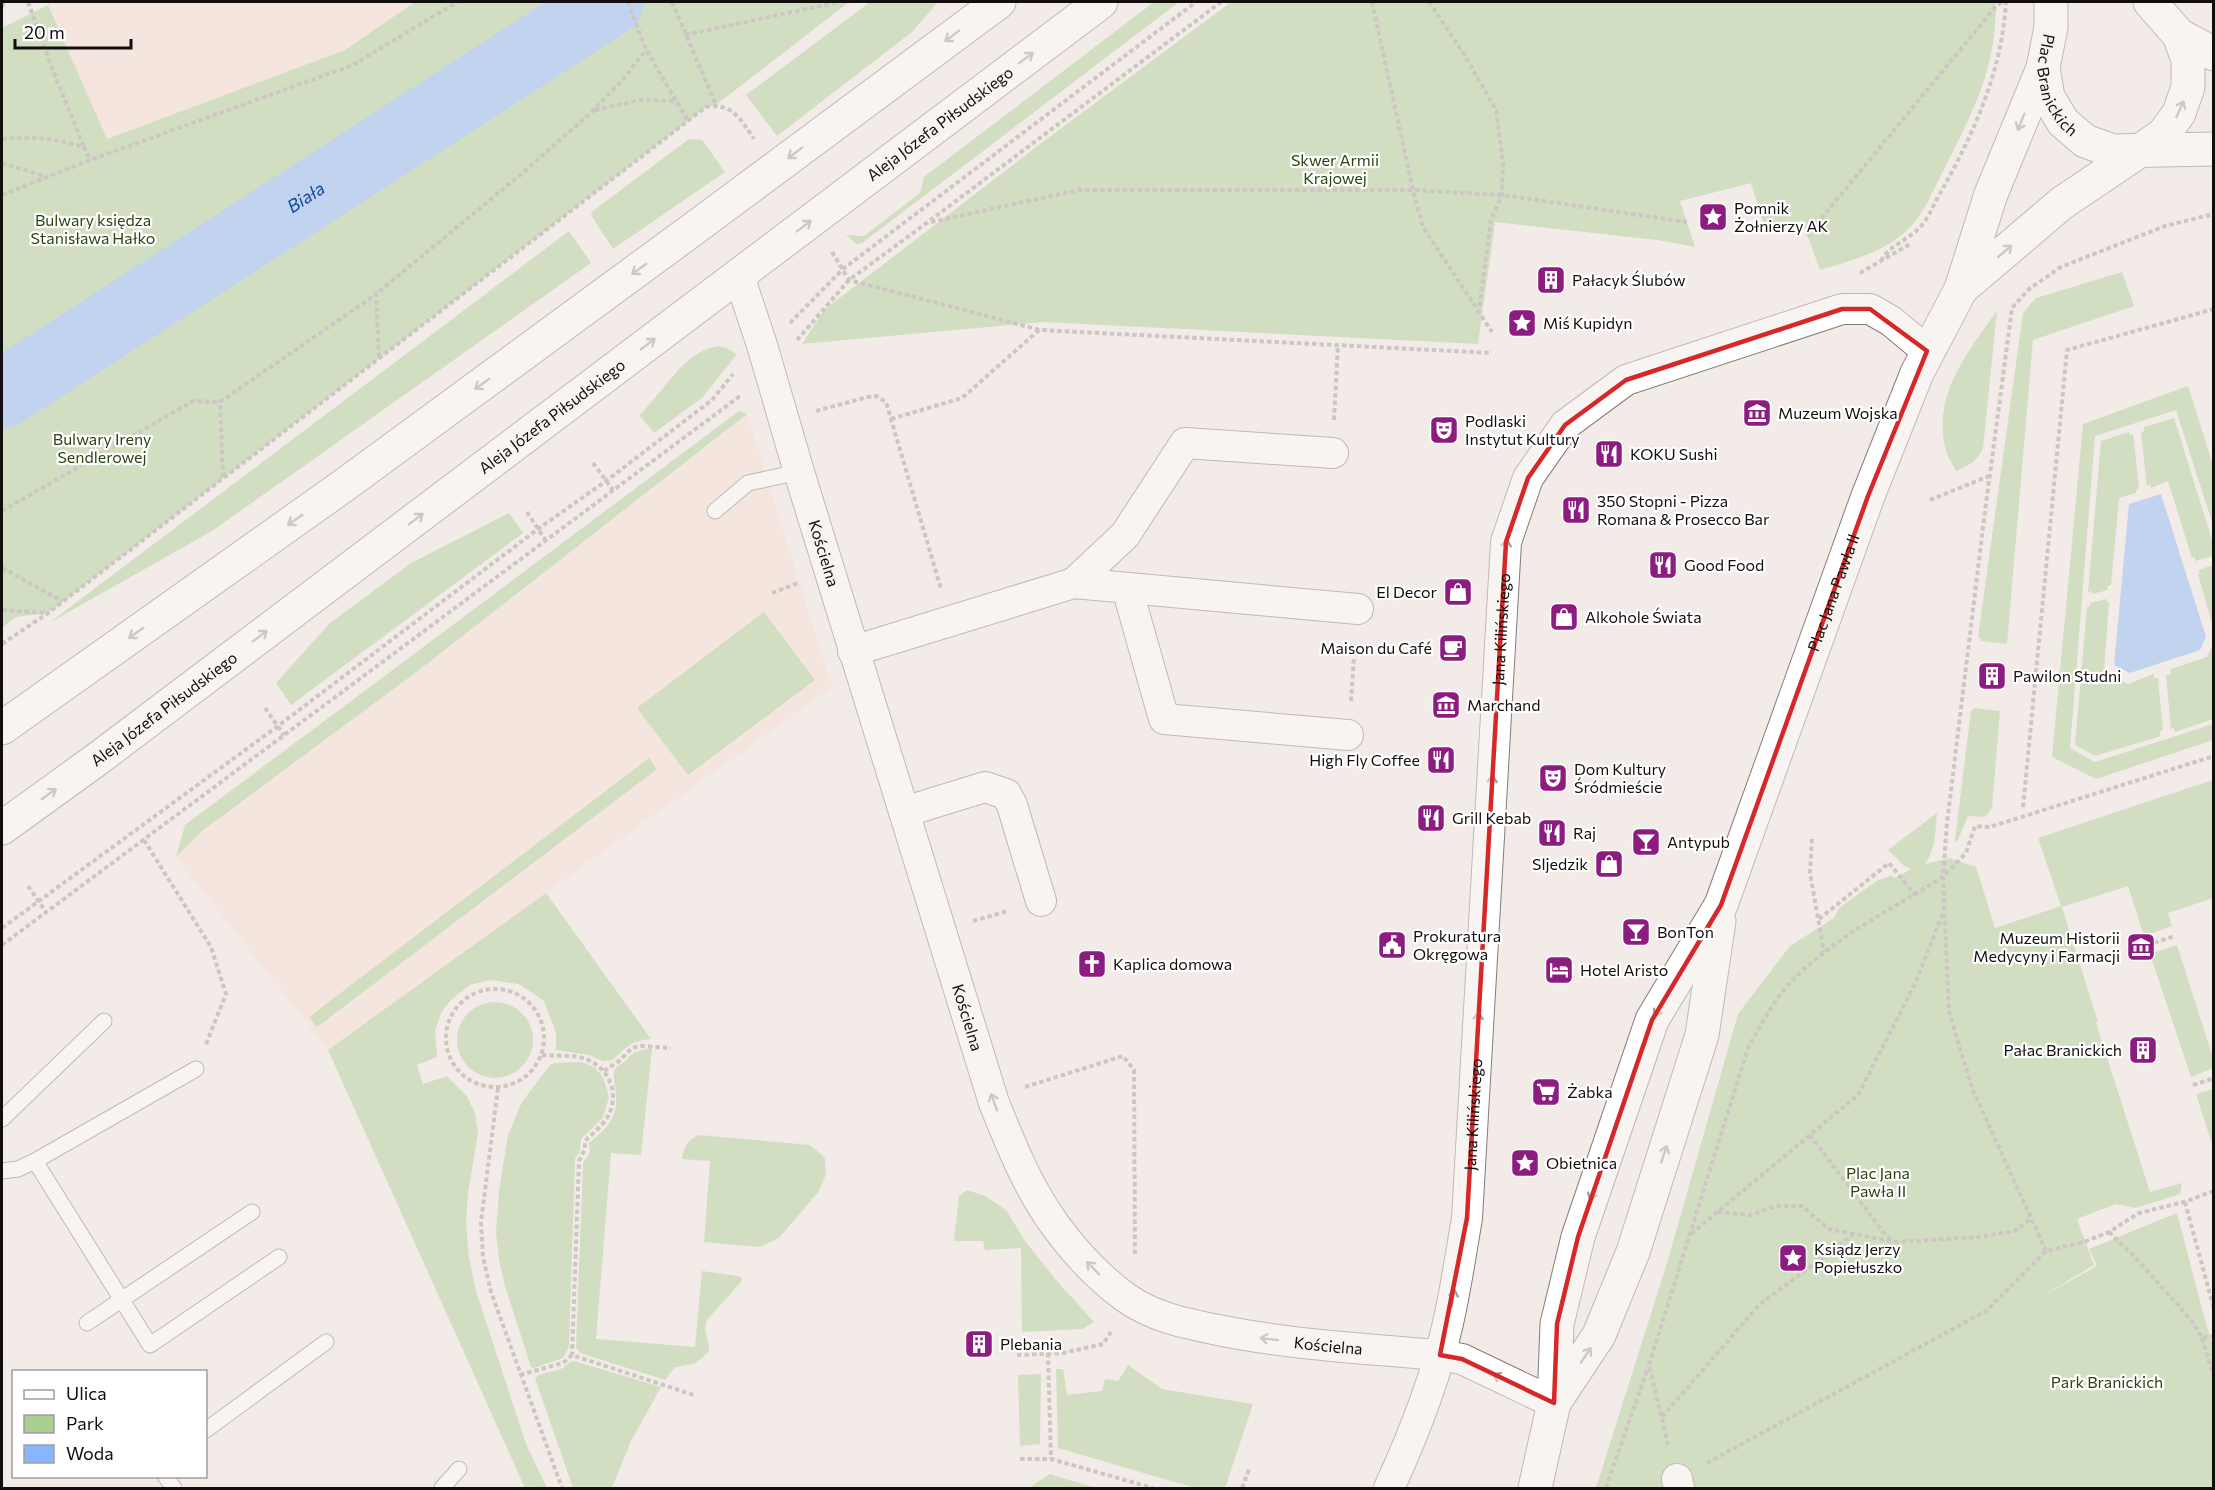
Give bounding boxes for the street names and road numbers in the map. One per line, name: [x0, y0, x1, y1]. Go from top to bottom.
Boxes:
street label: Plac Branickich: [2034, 32, 2082, 140]
street label: Aleja Józefa Piłsudskiego: [863, 62, 1016, 184]
street label: Aleja Józefa Piłsudskiego: [475, 355, 628, 477]
street label: Kościelna: [805, 517, 844, 589]
street label: Plac Jana Pawła II: [1803, 531, 1863, 654]
street label: Jana Kilińskiego: [1488, 573, 1513, 686]
street label: Aleja Józefa Piłsudskiego: [87, 647, 240, 770]
street label: Kościelna: [949, 982, 987, 1053]
street label: Jana Kilińskiego: [1460, 1058, 1485, 1171]
street label: Kościelna: [1293, 1332, 1363, 1358]

